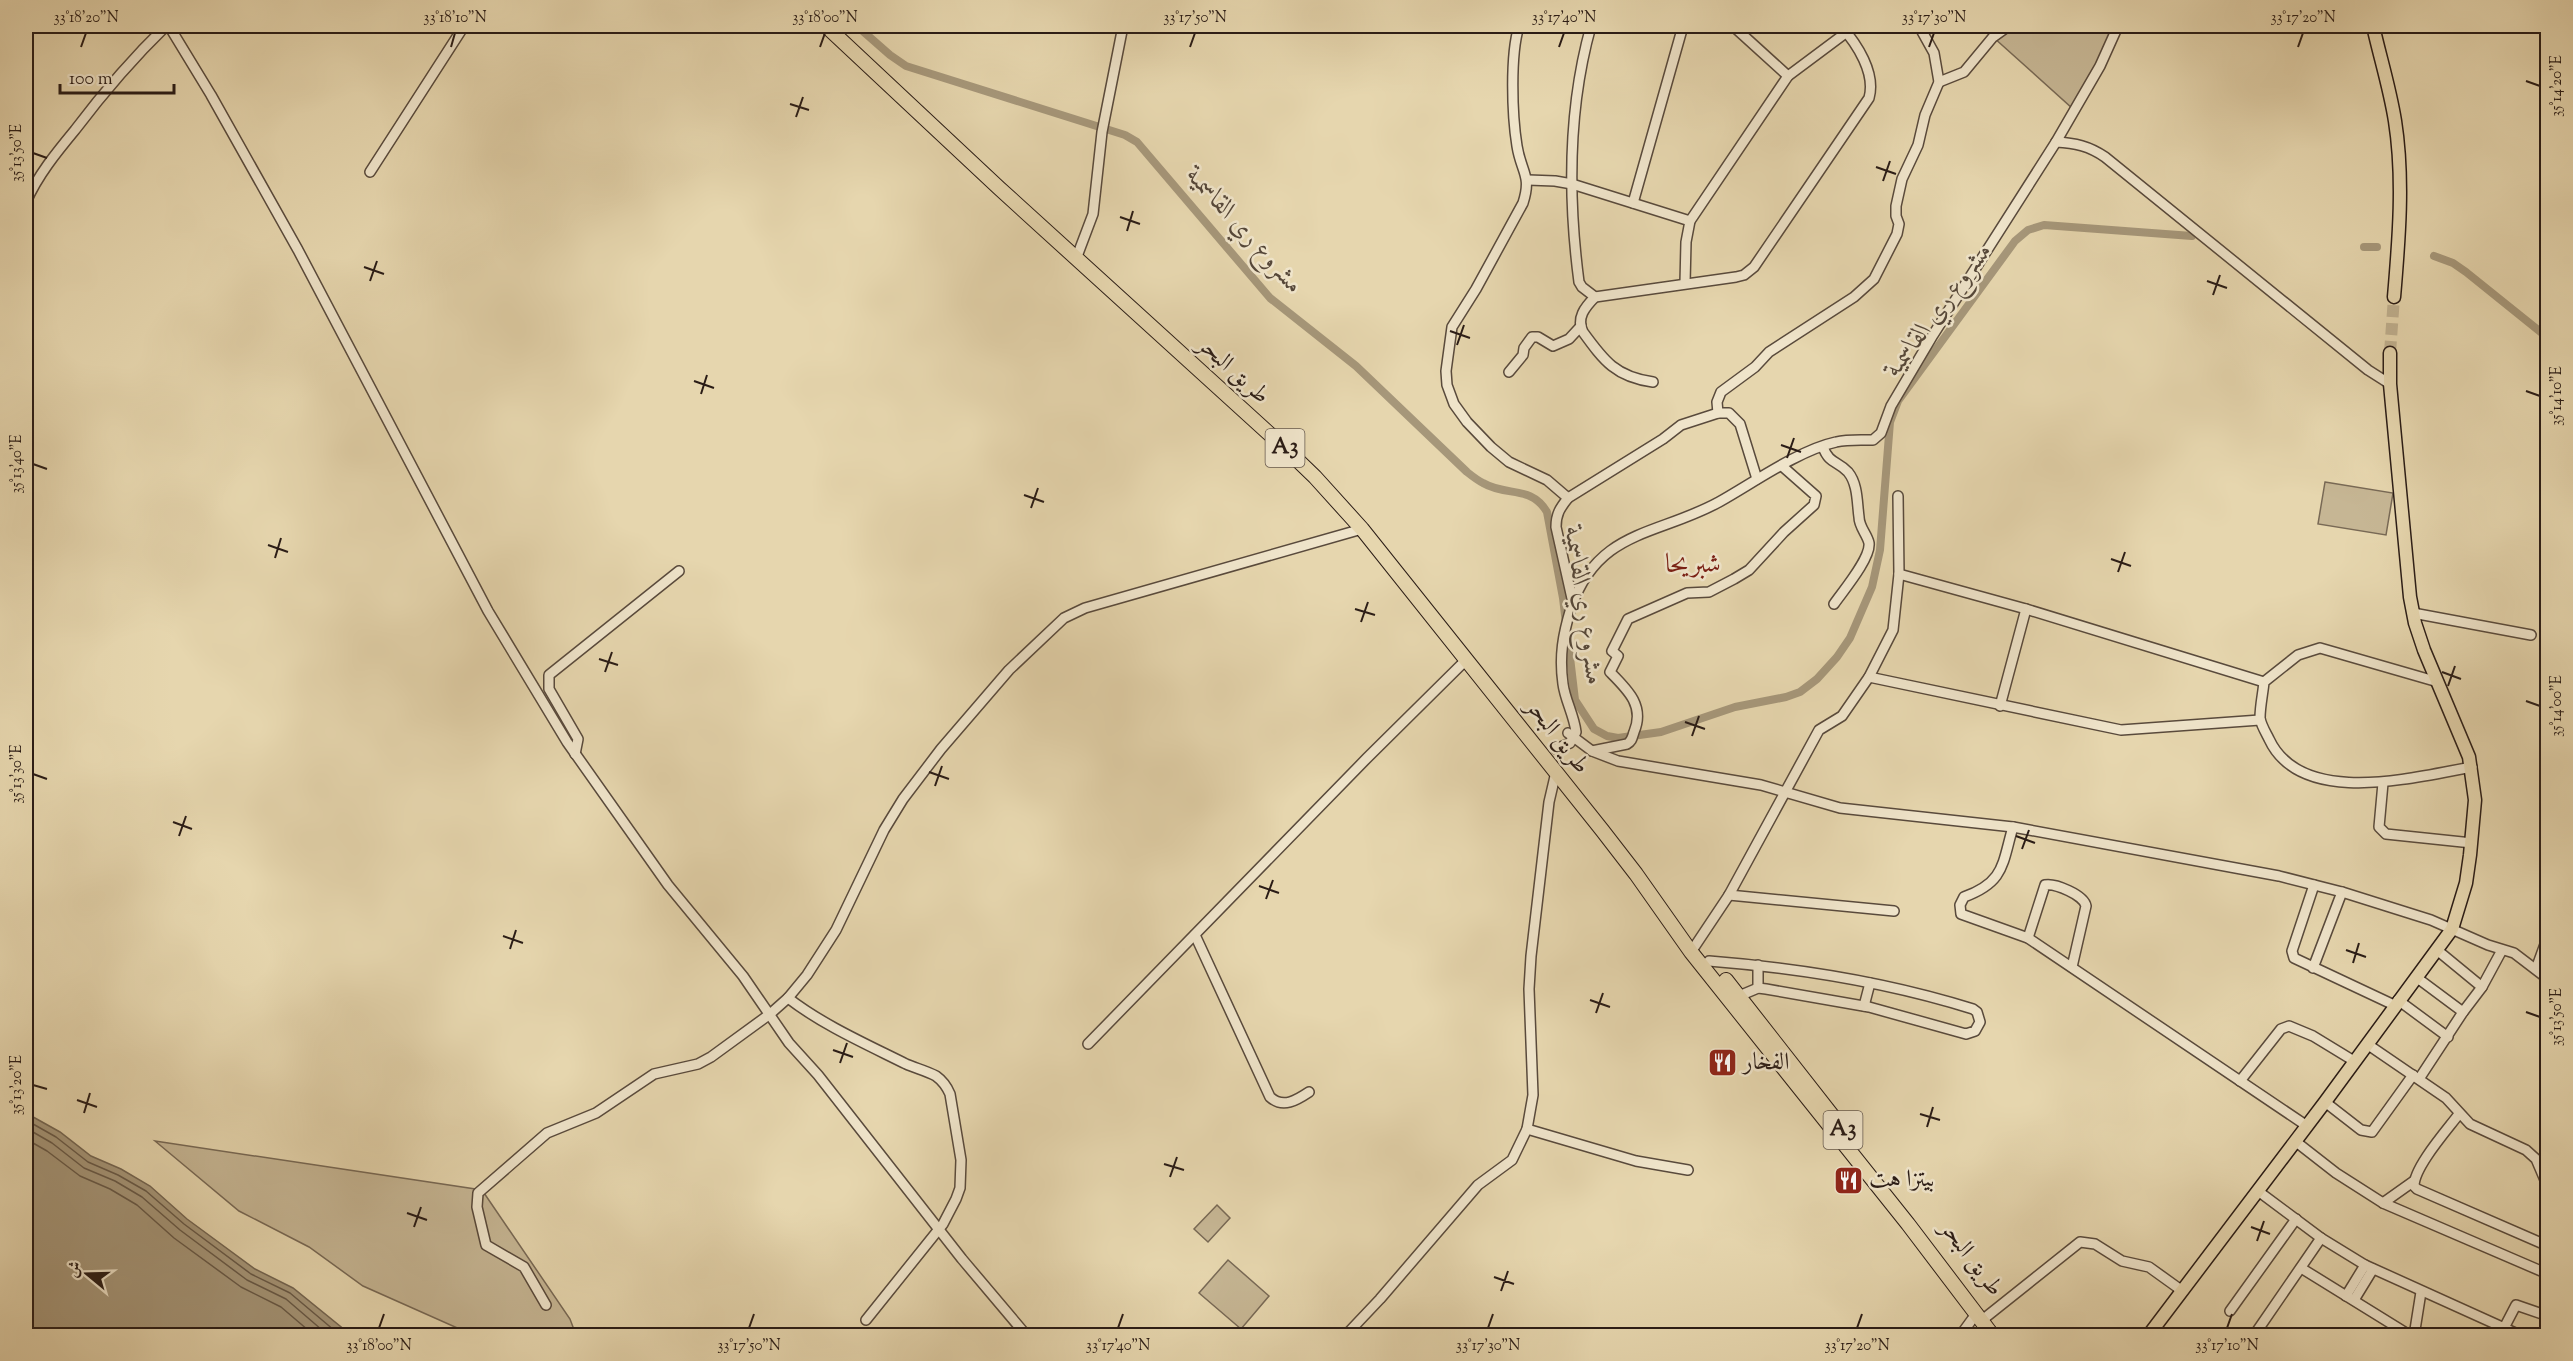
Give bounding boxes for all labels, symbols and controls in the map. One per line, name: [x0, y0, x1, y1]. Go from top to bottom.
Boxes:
text: 33°18'20"N: [53, 8, 119, 29]
text: 33°18'10"N: [423, 8, 487, 29]
text: 33°18'00"N: [792, 8, 858, 29]
text: 33°17'50"N: [1163, 8, 1227, 29]
text: 33°17'40"N: [1532, 8, 1596, 29]
text: 33°17'30"N: [1902, 8, 1966, 29]
text: 33°17'20"N: [2270, 8, 2336, 29]
text: 35°14'20"E: [2547, 55, 2568, 117]
scale bar: [60, 57, 174, 95]
text: 100 m: [69, 67, 113, 93]
text: 35°13'50"E: [7, 124, 28, 182]
water label: مشروع ري القاسمية: [1174, 158, 1311, 304]
water label: مشروع ري القاسمية: [1875, 235, 2003, 387]
street label: طريق البحر: [1187, 327, 1277, 413]
text: 35°14'10"E: [2547, 366, 2568, 426]
road number: A3: [1266, 429, 1304, 467]
text: 35°13'40"E: [7, 434, 28, 494]
water label: مشروع ري القاسمية: [1552, 522, 1612, 688]
district label: شبريحا: [1665, 546, 1721, 585]
text: 35°14'00"E: [2547, 675, 2568, 737]
street label: طريق البحر: [1515, 690, 1597, 782]
text: 35°13'30"E: [7, 745, 28, 803]
text: 35°13'50"E: [2547, 988, 2568, 1046]
place label: الفخار: [1741, 1046, 1789, 1080]
restaurant icon: الفخار: [1706, 1047, 1738, 1079]
text: 35°13'20"E: [7, 1055, 28, 1115]
road number: A3: [1824, 1111, 1862, 1149]
place label: بيتزا هت: [1869, 1163, 1935, 1197]
restaurant icon: بيتزا هت: [1832, 1164, 1864, 1196]
street label: طريق البحر: [1929, 1212, 2011, 1304]
north arrow: [57, 1244, 117, 1304]
text: ش: [62, 1259, 89, 1281]
text: 33°18'00"N: [346, 1336, 412, 1357]
text: 33°17'50"N: [717, 1336, 781, 1357]
text: 33°17'40"N: [1086, 1336, 1150, 1357]
text: 33°17'30"N: [1456, 1336, 1520, 1357]
text: 33°17'20"N: [1824, 1336, 1890, 1357]
text: 33°17'10"N: [2195, 1336, 2259, 1357]

